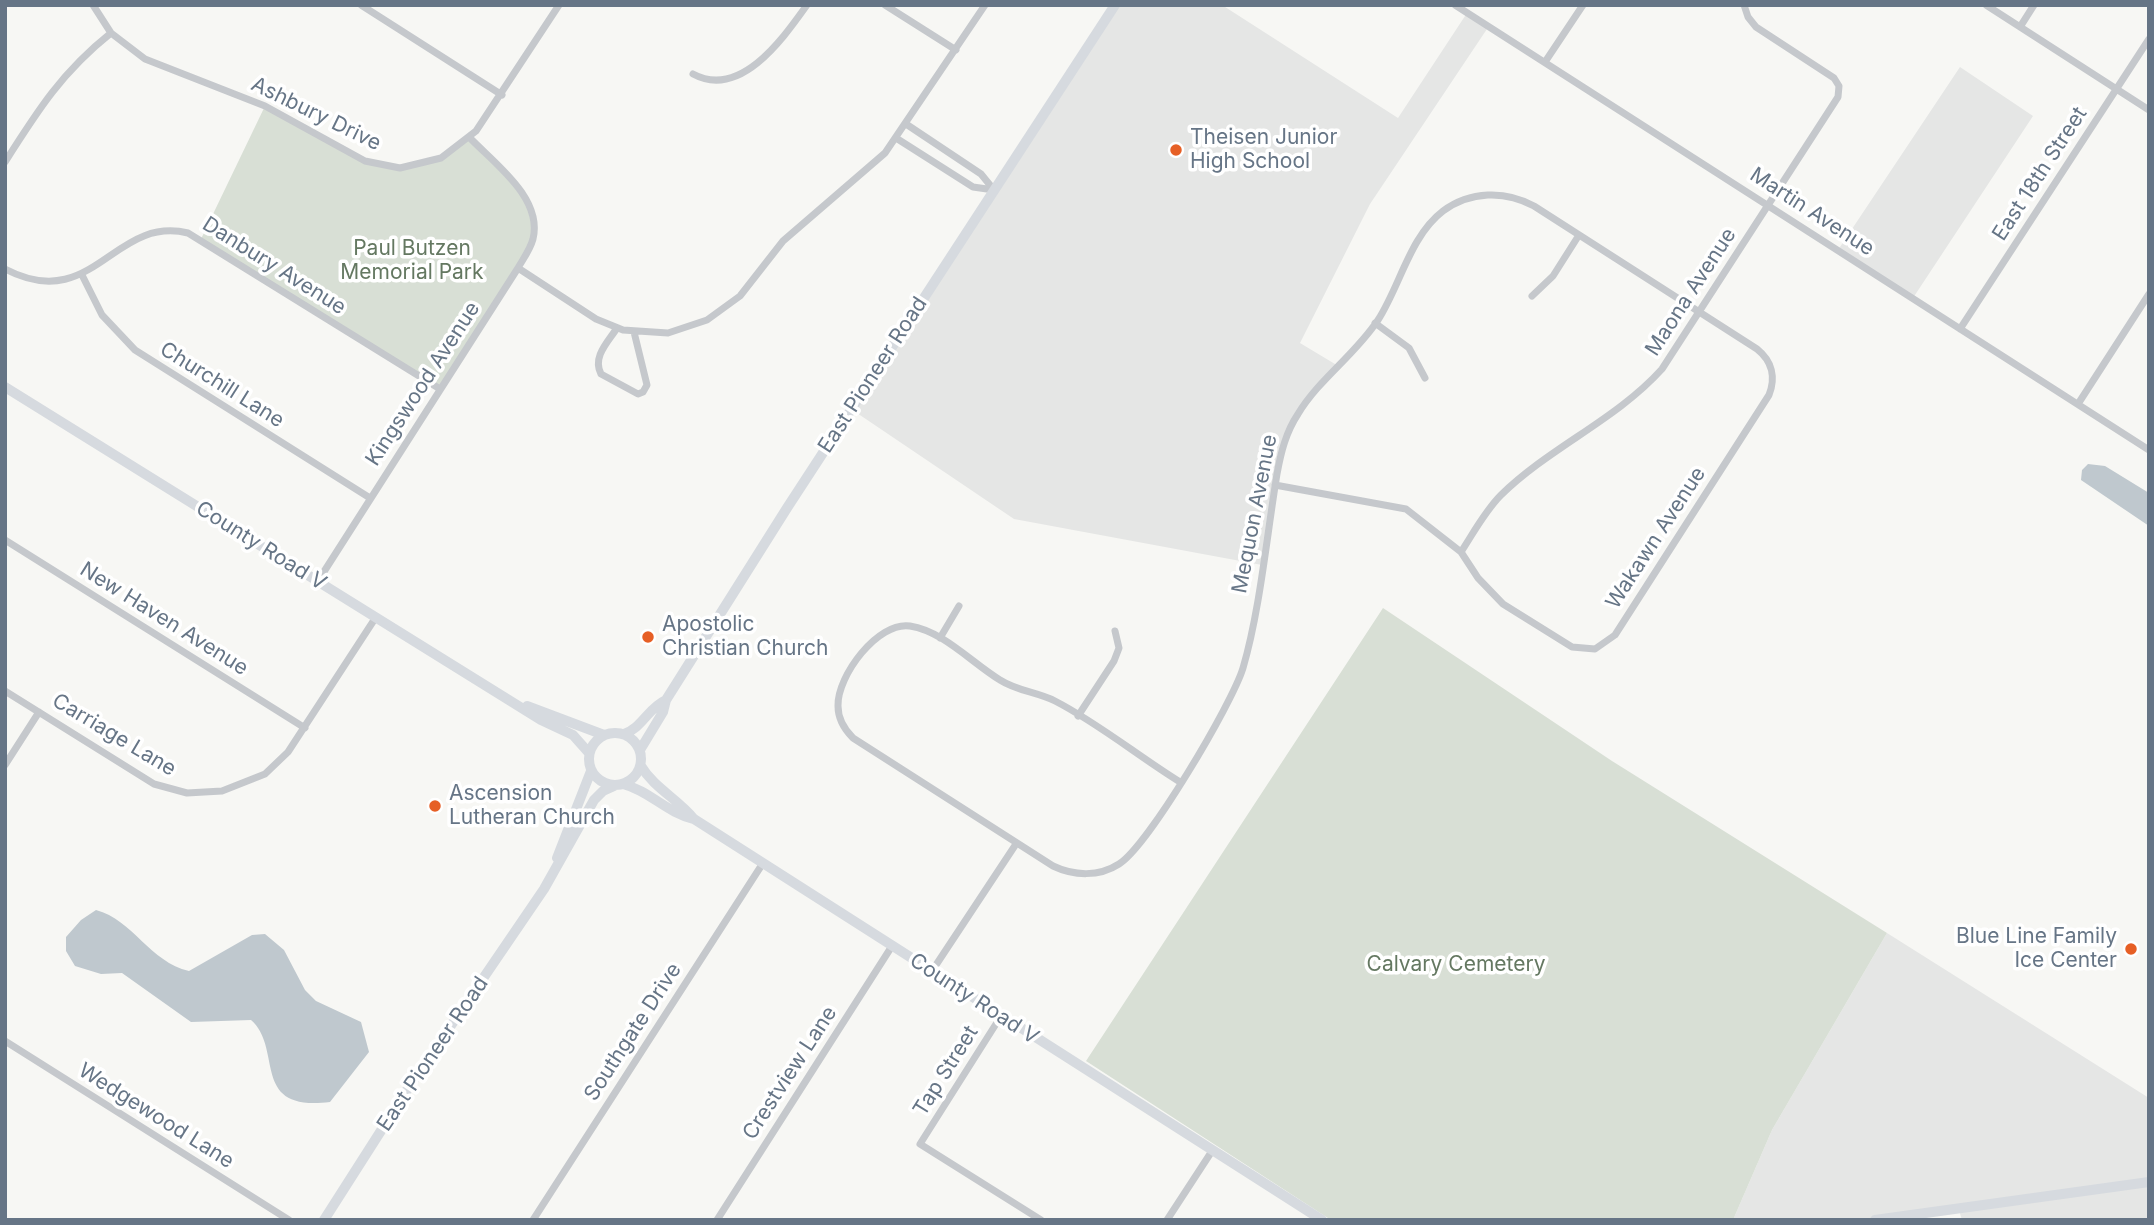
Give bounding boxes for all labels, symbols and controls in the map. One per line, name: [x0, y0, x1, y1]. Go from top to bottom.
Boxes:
street label: Ashbury Drive: [247, 72, 385, 156]
street label: East 18th Street: [1987, 102, 2093, 246]
place label: Theisen Junior High School: [1190, 125, 1337, 175]
marker: Theisen Junior High School: [1168, 142, 1184, 158]
street label: Martin Avenue: [1745, 162, 1879, 262]
street label: Danbury Avenue: [198, 212, 350, 320]
street label: Maona Avenue: [1640, 223, 1742, 361]
park label: Paul Butzen Memorial Park: [340, 236, 484, 286]
street label: East Pioneer Road: [813, 292, 933, 458]
street label: Kingswood Avenue: [361, 297, 485, 471]
street label: Churchill Lane: [155, 337, 289, 433]
street label: Mequon Avenue: [1227, 432, 1283, 596]
street label: Wakawn Avenue: [1601, 462, 1711, 614]
street label: County Road V: [191, 496, 331, 596]
street label: New Haven Avenue: [75, 557, 253, 681]
place label: Apostolic Christian Church: [662, 612, 828, 662]
marker: Apostolic Christian Church: [640, 629, 656, 645]
street label: Carriage Lane: [48, 688, 180, 782]
place label: Ascension Lutheran Church: [449, 781, 615, 831]
marker: Ascension Lutheran Church: [427, 798, 443, 814]
place label: Blue Line Family Ice Center: [1956, 924, 2117, 974]
marker: Blue Line Family Ice Center: [2123, 941, 2139, 957]
street label: County Road V: [905, 948, 1043, 1050]
park label: Calvary Cemetery: [1367, 952, 1545, 978]
street label: Southgate Drive: [579, 958, 687, 1106]
street label: East Pioneer Road: [372, 972, 494, 1136]
street label: Crestview Lane: [738, 1002, 842, 1144]
street label: Tap Street: [908, 1021, 984, 1121]
street label: Wedgewood Lane: [74, 1058, 238, 1174]

